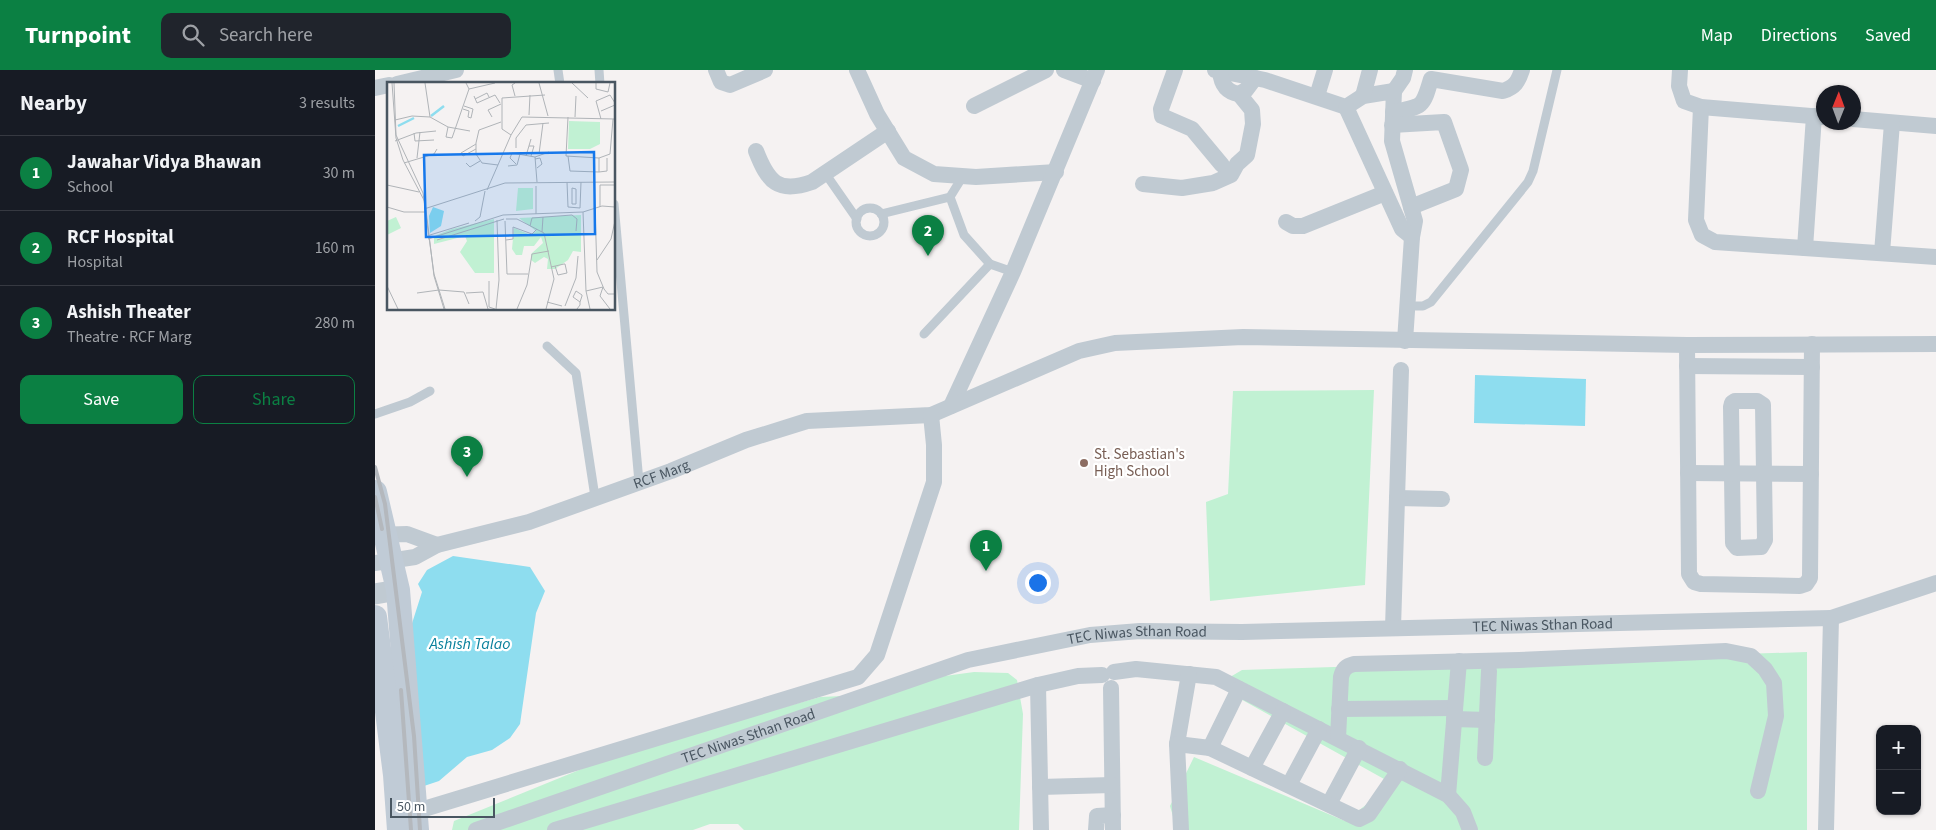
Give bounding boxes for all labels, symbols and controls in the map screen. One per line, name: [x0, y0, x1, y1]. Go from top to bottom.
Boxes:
search box: [161, 13, 511, 58]
text: Turnpoint: [25, 18, 131, 53]
icon: search: [179, 21, 207, 49]
text: Search here: [219, 22, 313, 49]
text: Map: [1701, 23, 1733, 48]
text: Directions: [1761, 23, 1837, 48]
text: Saved: [1865, 23, 1911, 48]
inset map: [387, 82, 615, 310]
north arrow: [1816, 85, 1861, 130]
text: Nearby: [20, 88, 87, 118]
text: 3 results: [299, 92, 355, 114]
text: Jawahar Vidya Bhawan: [67, 149, 261, 176]
text: 1: [32, 162, 40, 184]
text: 30 m: [323, 162, 355, 184]
text: School: [67, 176, 113, 198]
pin: 2: [912, 215, 944, 256]
text: RCF Hospital: [67, 224, 174, 251]
text: 2: [32, 237, 40, 259]
text: 160 m: [315, 237, 355, 259]
text: Hospital: [67, 251, 123, 273]
text: Ashish Theater: [67, 299, 191, 326]
text: 3: [32, 312, 40, 334]
text: 280 m: [315, 312, 355, 334]
text: Theatre · RCF Marg: [67, 326, 191, 348]
button: Save: [20, 375, 183, 424]
button: Share: [193, 375, 355, 424]
pin: 3: [451, 436, 483, 477]
place label: St. Sebastian's High School: [1094, 444, 1185, 482]
street label: RCF Marg: [630, 454, 693, 495]
marker: St. Sebastian's High School: [1078, 457, 1090, 469]
pin: 1: [970, 530, 1002, 571]
your location: [1025, 570, 1051, 596]
street label: TEC Niwas Sthan Road: [1472, 613, 1613, 638]
street label: TEC Niwas Sthan Road: [1065, 621, 1207, 650]
water label: Ashish Talao: [428, 633, 511, 655]
street label: TEC Niwas Sthan Road: [679, 704, 818, 769]
map controls: [1876, 725, 1921, 815]
button: +: [1876, 725, 1921, 770]
button: −: [1876, 770, 1921, 815]
scale bar: [390, 795, 495, 818]
text: 50 m: [397, 797, 425, 817]

